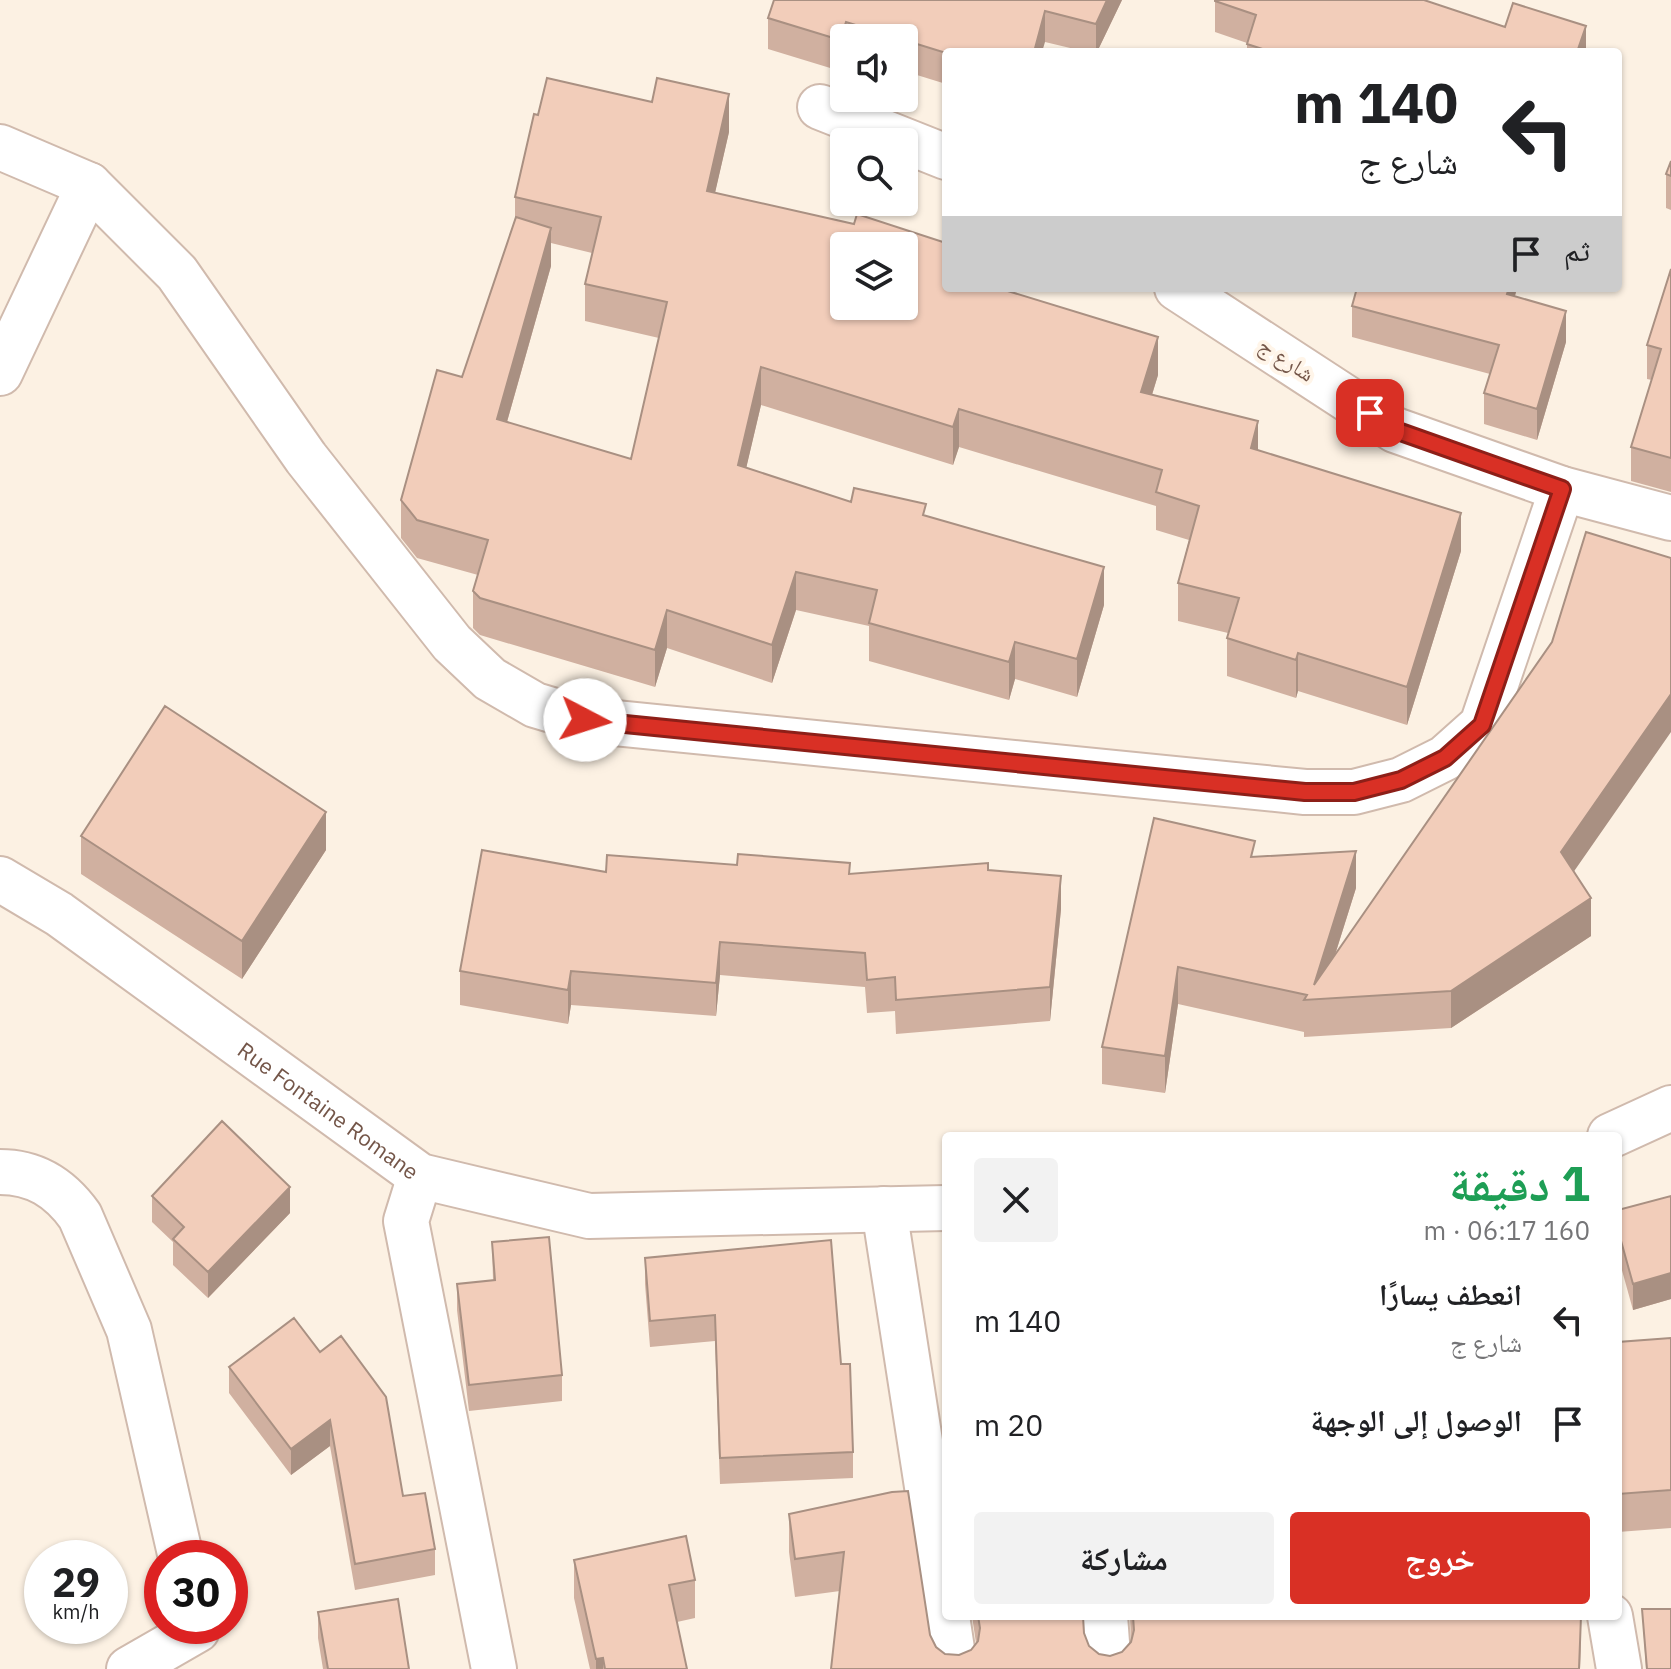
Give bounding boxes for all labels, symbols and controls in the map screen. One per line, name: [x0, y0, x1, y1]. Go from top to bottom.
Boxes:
map controls: [830, 24, 918, 320]
button: sound: [830, 24, 918, 112]
text: 140 m: [1294, 66, 1458, 138]
icon: left: [1486, 80, 1590, 184]
button: search: [830, 128, 918, 216]
text: شارع ج: [1358, 137, 1458, 184]
text: ثم: [1564, 230, 1590, 269]
button: layers: [830, 232, 918, 320]
icon: arrive: [1504, 232, 1548, 276]
street label: شارع ج: [1254, 330, 1320, 388]
pin: [1336, 379, 1404, 447]
icon: arrive: [1348, 391, 1392, 435]
position arrow: [543, 678, 627, 762]
street label: Rue Fontaine Romane: [233, 1034, 425, 1185]
text: 1 دقيقة: [1449, 1152, 1590, 1214]
button: close: [974, 1158, 1058, 1242]
text: 160 m · 06:17: [1424, 1213, 1590, 1247]
text: انعطف يسارًا: [1379, 1274, 1522, 1313]
icon: left: [1546, 1298, 1590, 1342]
text: 140 m: [974, 1301, 1061, 1340]
text: شارع ج: [1450, 1325, 1522, 1359]
text: الوصول إلى الوجهة: [1311, 1400, 1522, 1439]
icon: arrive: [1546, 1402, 1590, 1446]
text: 20 m: [974, 1405, 1043, 1444]
button: مشاركة: [974, 1512, 1274, 1604]
button: خروج: [1290, 1512, 1590, 1604]
speed limit sign: 30: [144, 1540, 248, 1644]
text: 29: [52, 1556, 100, 1608]
text: km/h: [52, 1598, 100, 1625]

